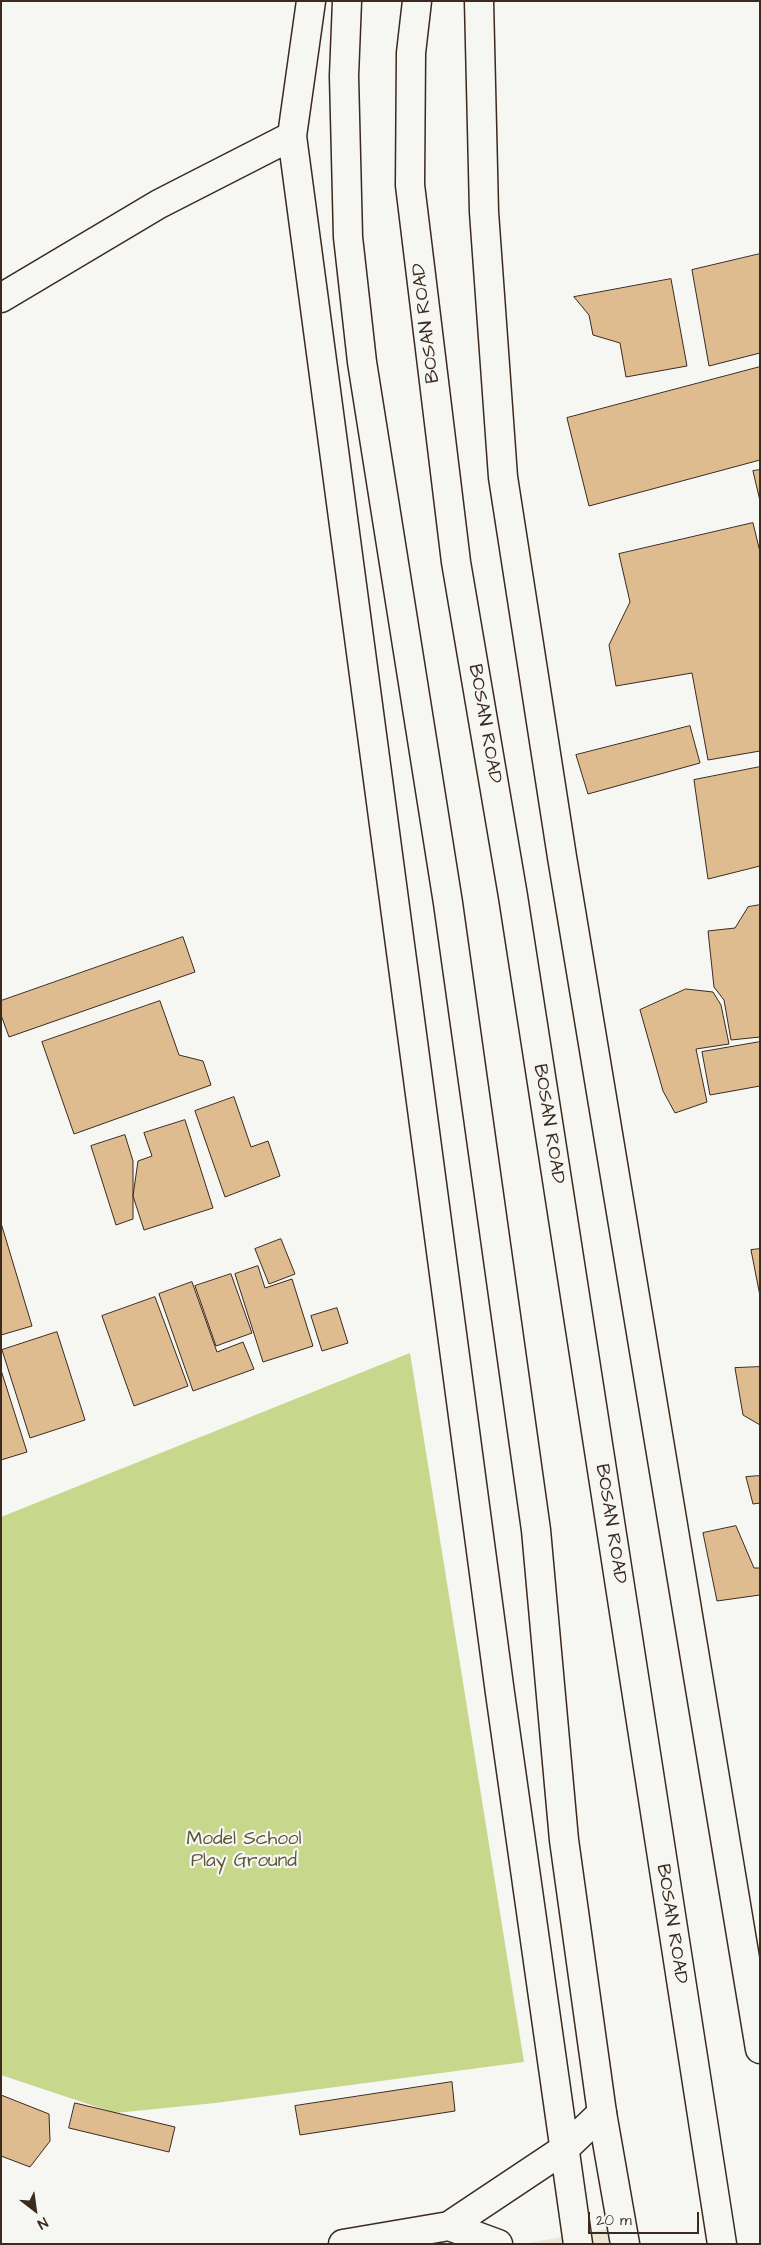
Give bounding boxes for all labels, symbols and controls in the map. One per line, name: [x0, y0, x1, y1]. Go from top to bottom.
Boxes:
street label: BOSAN ROAD: [408, 262, 446, 384]
street label: BOSAN ROAD: [462, 662, 506, 786]
street label: BOSAN ROAD: [527, 1063, 569, 1185]
street label: BOSAN ROAD: [589, 1463, 631, 1585]
park label: Model School Play Ground: [186, 1829, 302, 1873]
street label: BOSAN ROAD: [650, 1863, 692, 1985]
north arrow: [10, 2185, 60, 2235]
scale bar: [591, 2202, 702, 2234]
text: 20 m: [596, 2210, 632, 2231]
text: N: [34, 2212, 51, 2234]

